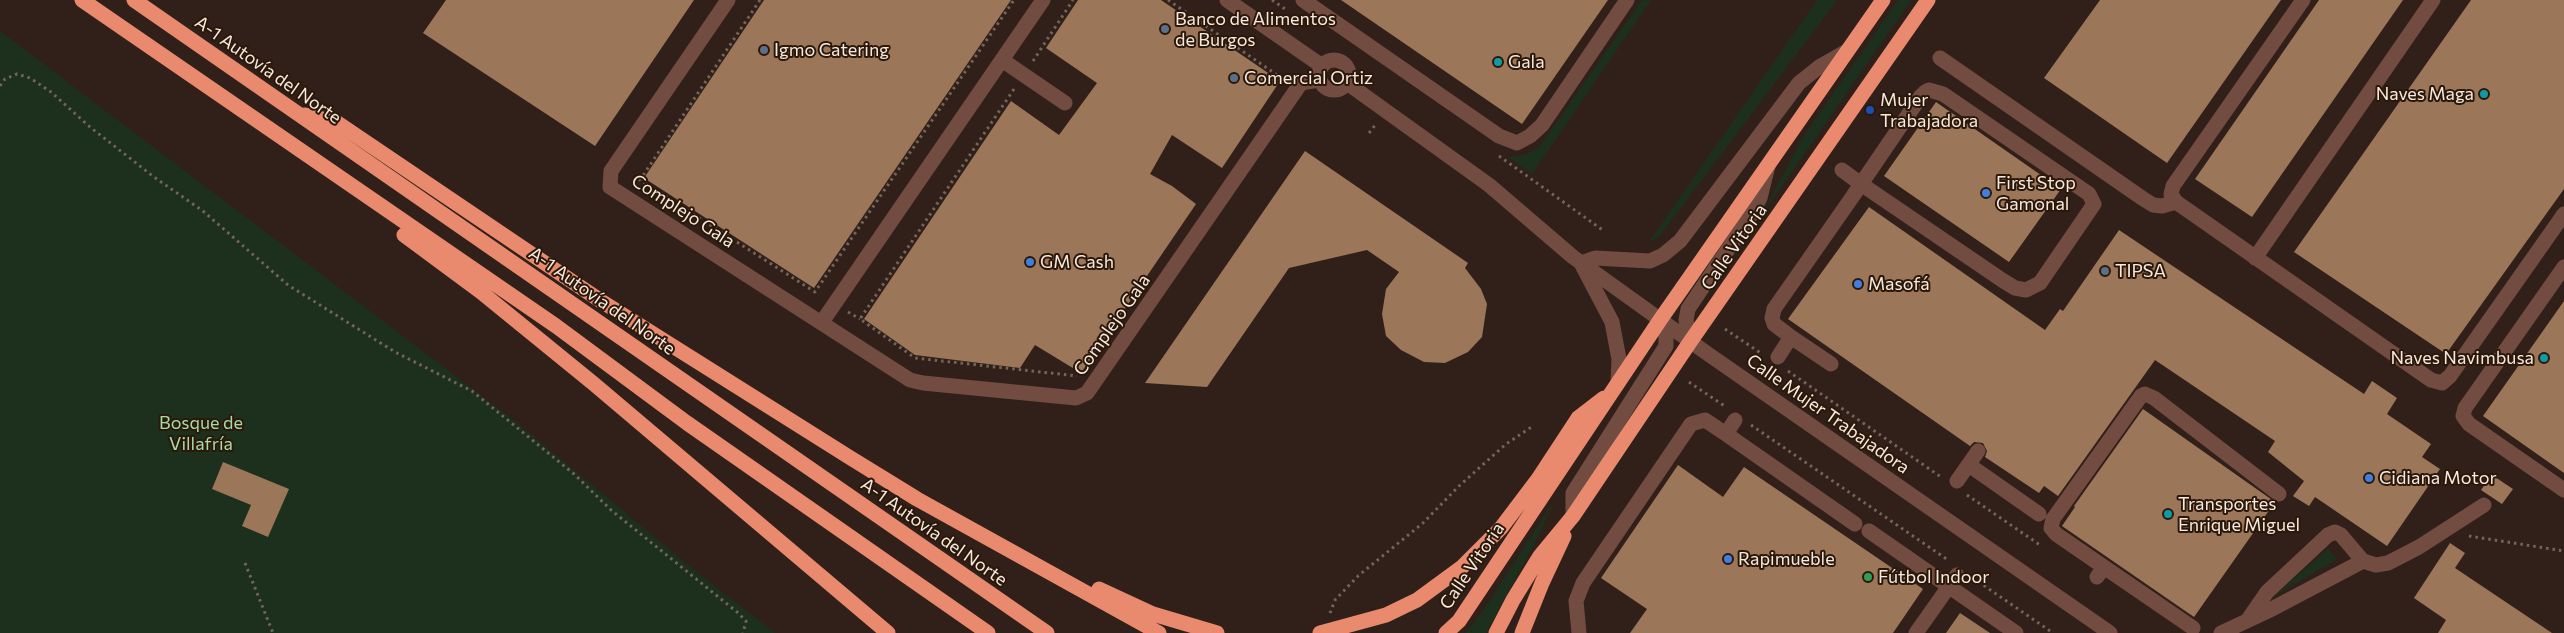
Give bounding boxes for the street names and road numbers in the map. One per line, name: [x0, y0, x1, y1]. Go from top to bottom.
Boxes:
street label: A-1 Autovía del Norte: [191, 11, 345, 129]
street label: Complejo Gala: [627, 170, 739, 252]
street label: Calle Vitoria: [1696, 200, 1772, 294]
street label: A-1 Autovía del Norte: [525, 242, 679, 360]
street label: Complejo Gala: [1069, 270, 1155, 380]
street label: Calle Mujer Trabajadora: [1742, 350, 1914, 478]
street label: A-1 Autovía del Norte: [857, 473, 1011, 591]
street label: Calle Vitoria: [1435, 518, 1509, 614]

